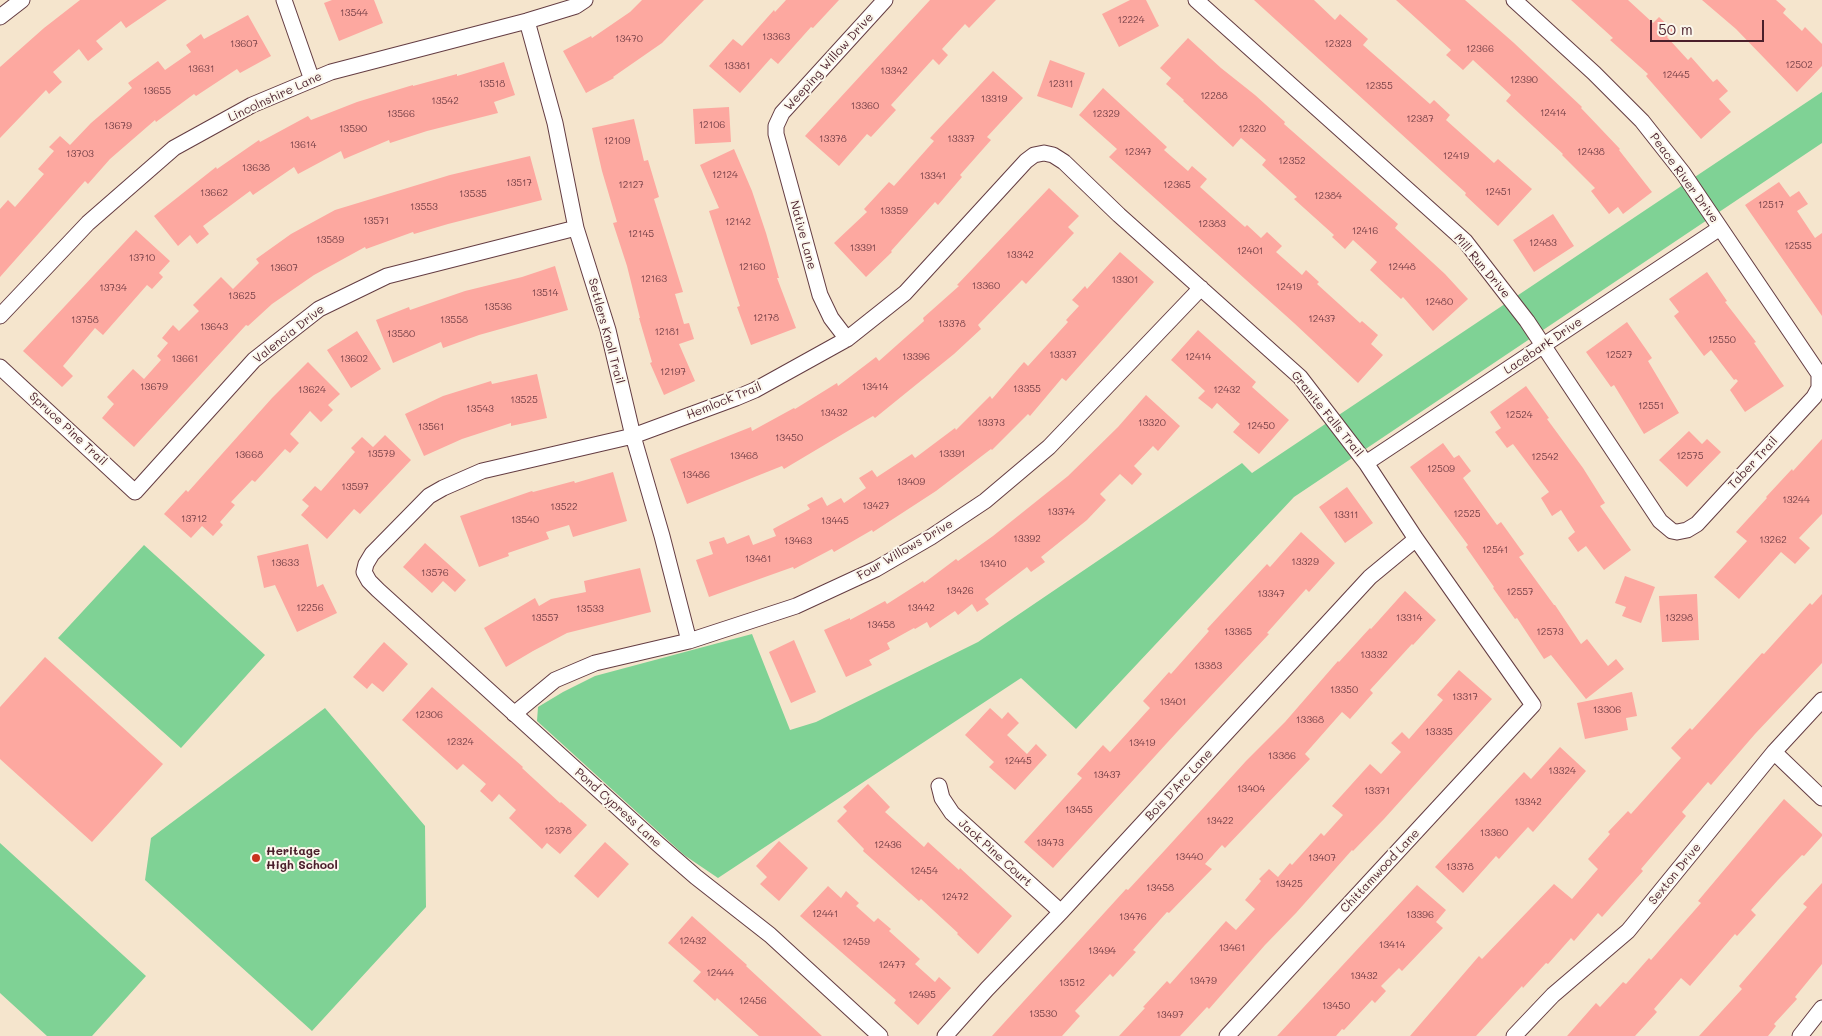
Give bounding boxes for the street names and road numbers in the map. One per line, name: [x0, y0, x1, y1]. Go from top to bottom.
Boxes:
street label: Weeping Willow Drive: [781, 10, 877, 114]
street label: Lincolnshire Lane: [226, 69, 324, 125]
street label: Peace River Drive: [1647, 130, 1721, 226]
street label: Native Lane: [787, 199, 819, 271]
street label: Mill Run Drive: [1451, 231, 1513, 301]
street label: Settlers Knoll Trail: [585, 277, 627, 385]
street label: Valencia Drive: [251, 302, 327, 366]
street label: Lacebark Drive: [1501, 314, 1585, 378]
street label: Granite Falls Trail: [1288, 368, 1366, 460]
street label: Hemlock Trail: [684, 379, 764, 423]
street label: Spruce Pine Trail: [26, 389, 110, 469]
street label: Taber Trail: [1725, 434, 1781, 492]
street label: Four Willows Drive: [855, 517, 955, 583]
street label: Bois D'Arc Lane: [1142, 746, 1216, 824]
street label: Pond Cypress Lane: [572, 765, 664, 851]
street label: Jack Pine Court: [955, 816, 1035, 890]
street label: Chittamwood Lane: [1337, 826, 1423, 916]
street label: Sexton Drive: [1646, 840, 1704, 908]

